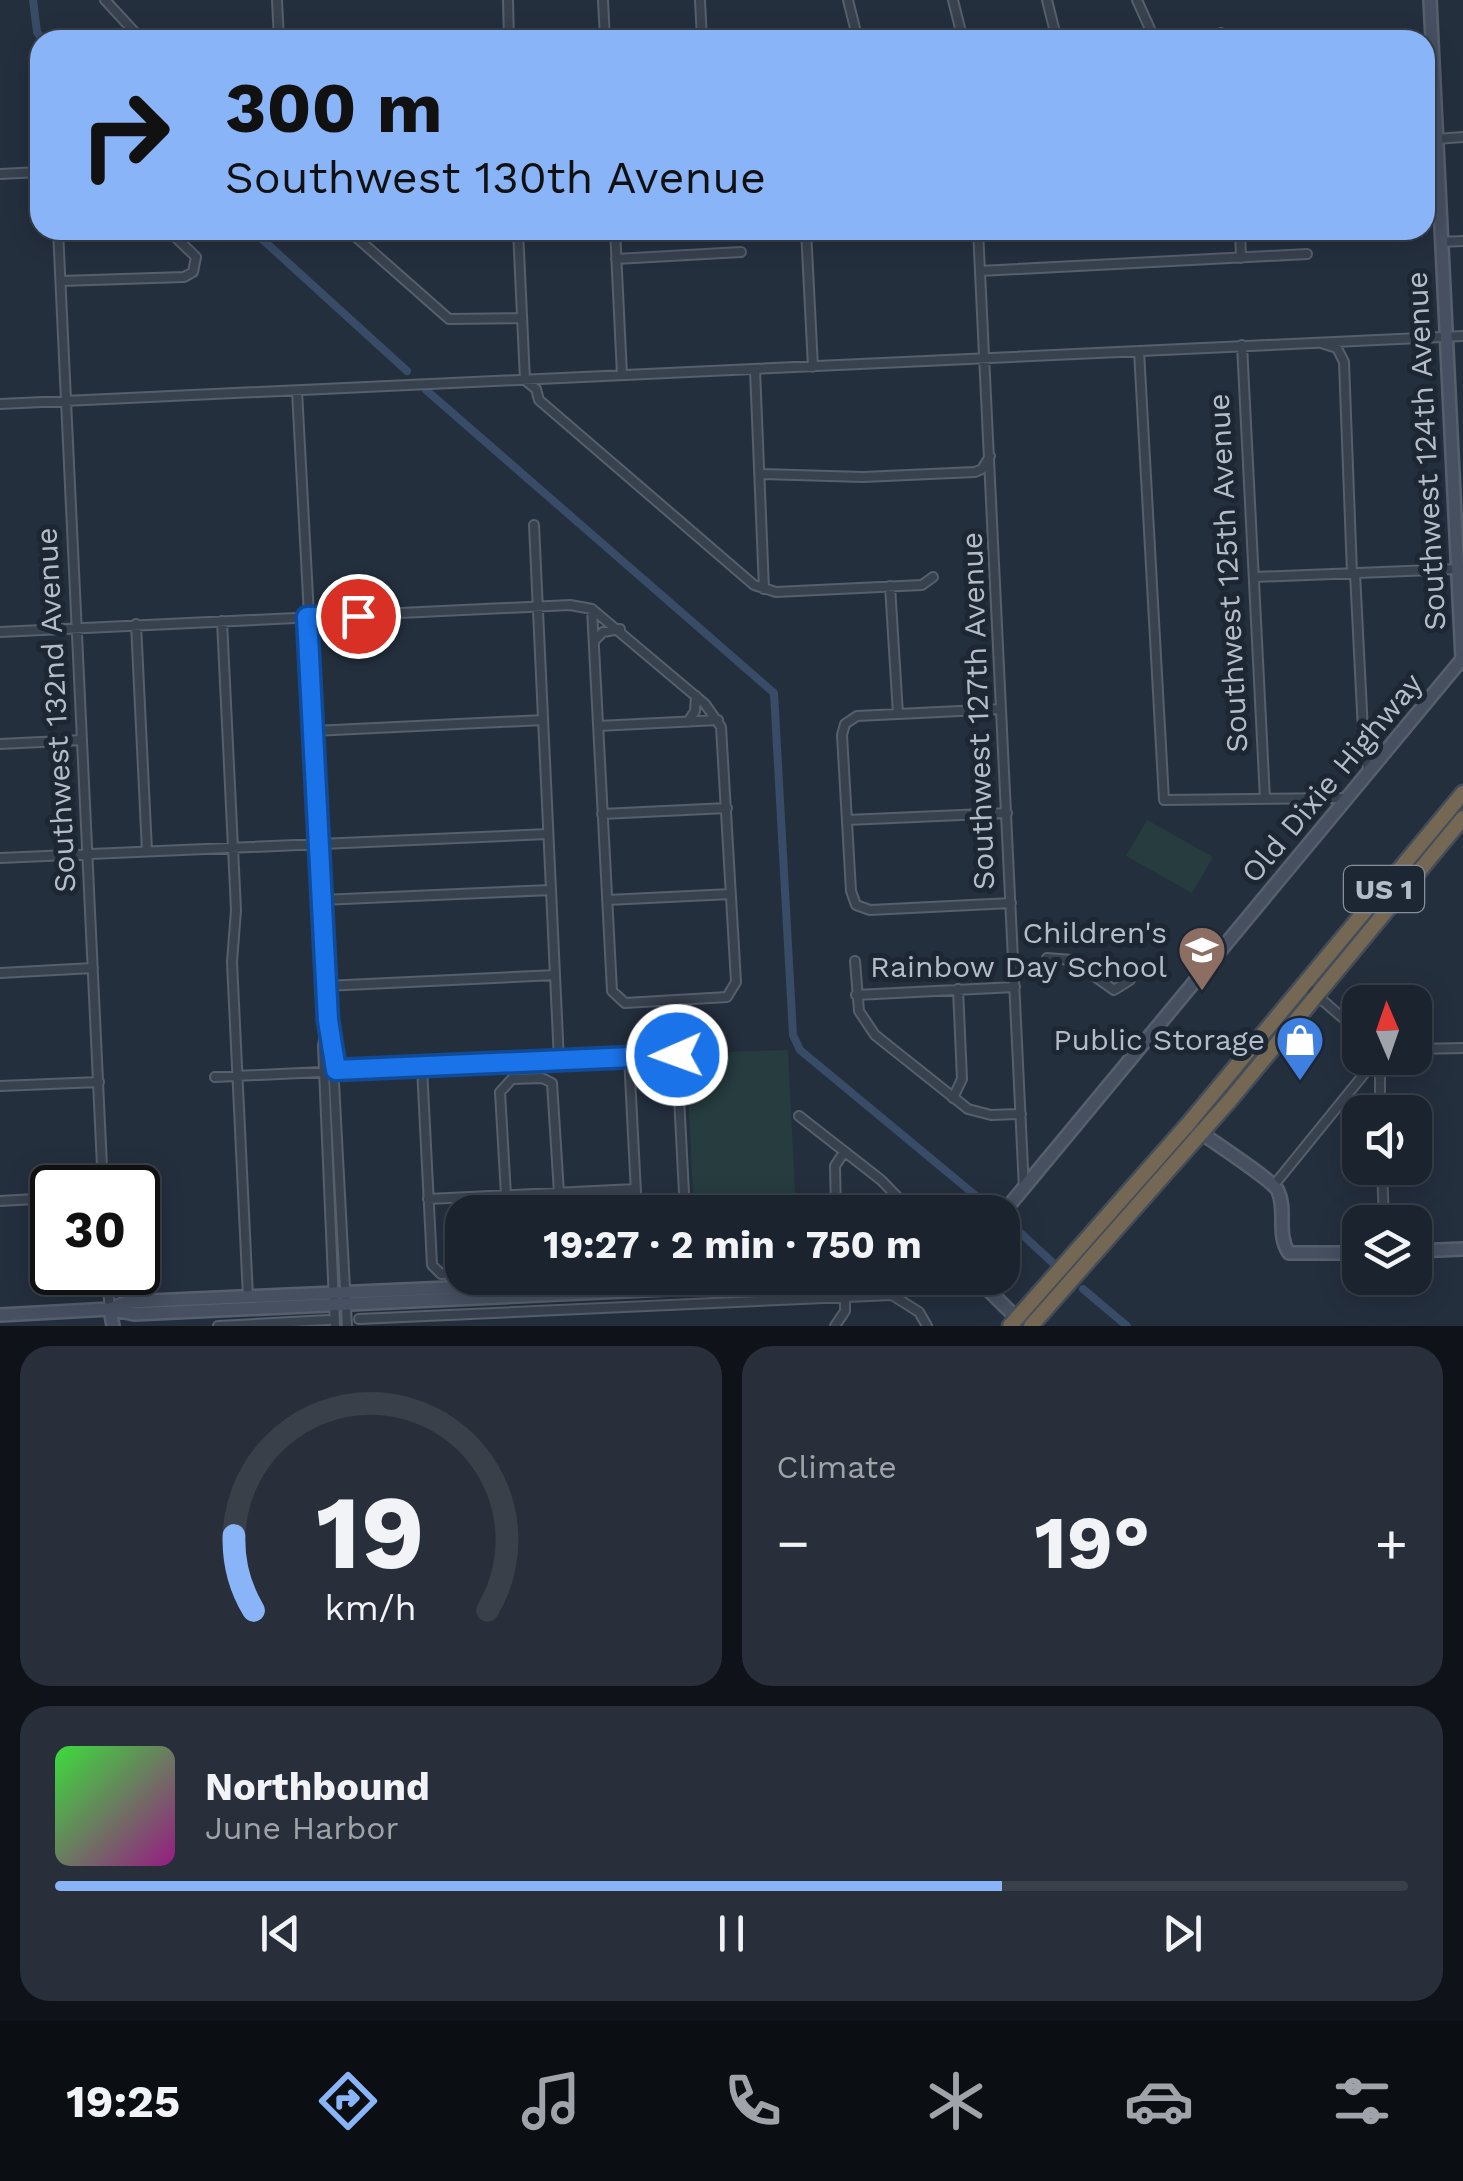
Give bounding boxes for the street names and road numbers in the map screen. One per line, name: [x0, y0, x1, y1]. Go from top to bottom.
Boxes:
street label: Southwest 124th Avenue: [1399, 271, 1452, 631]
street label: Southwest 125th Avenue: [1201, 393, 1254, 753]
street label: Southwest 132nd Avenue: [28, 526, 83, 894]
street label: Southwest 127th Avenue: [954, 531, 1001, 891]
street label: Old Dixie Highway: [1234, 666, 1430, 889]
road number: US 1: [1344, 866, 1424, 912]

